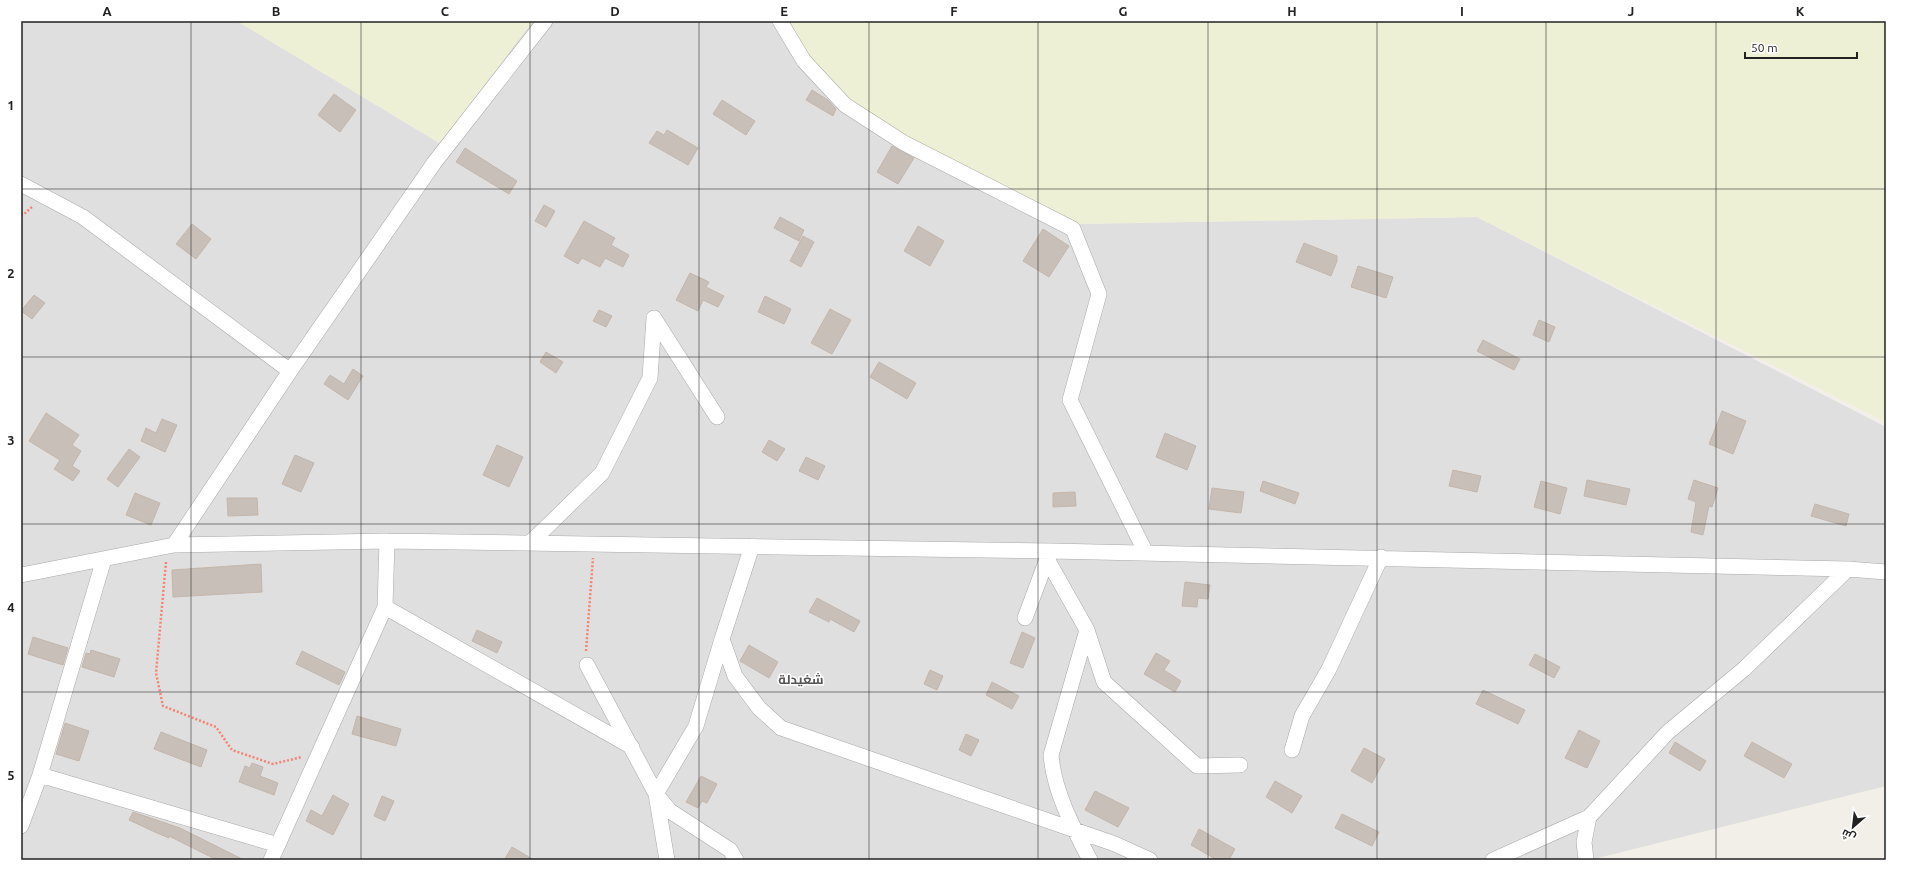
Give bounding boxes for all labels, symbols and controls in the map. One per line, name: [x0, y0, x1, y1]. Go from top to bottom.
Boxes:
text: A: [102, 4, 112, 18]
text: B: [272, 4, 281, 18]
text: C: [441, 4, 450, 18]
text: D: [610, 4, 620, 18]
text: E: [780, 4, 788, 18]
text: F: [950, 4, 958, 18]
text: G: [1119, 4, 1128, 18]
text: H: [1287, 4, 1297, 18]
text: I: [1460, 4, 1464, 18]
text: J: [1628, 4, 1634, 18]
text: K: [1796, 4, 1805, 18]
scale bar: [1745, 34, 1857, 60]
text: 50 m: [1751, 41, 1778, 54]
text: 1: [7, 98, 15, 112]
text: 2: [7, 266, 15, 280]
text: 3: [7, 433, 15, 447]
text: 4: [7, 600, 15, 614]
district label: شغيدلة: [778, 672, 824, 687]
text: 5: [7, 768, 15, 782]
north arrow: [1833, 807, 1873, 847]
text: ش: [1839, 826, 1858, 844]

